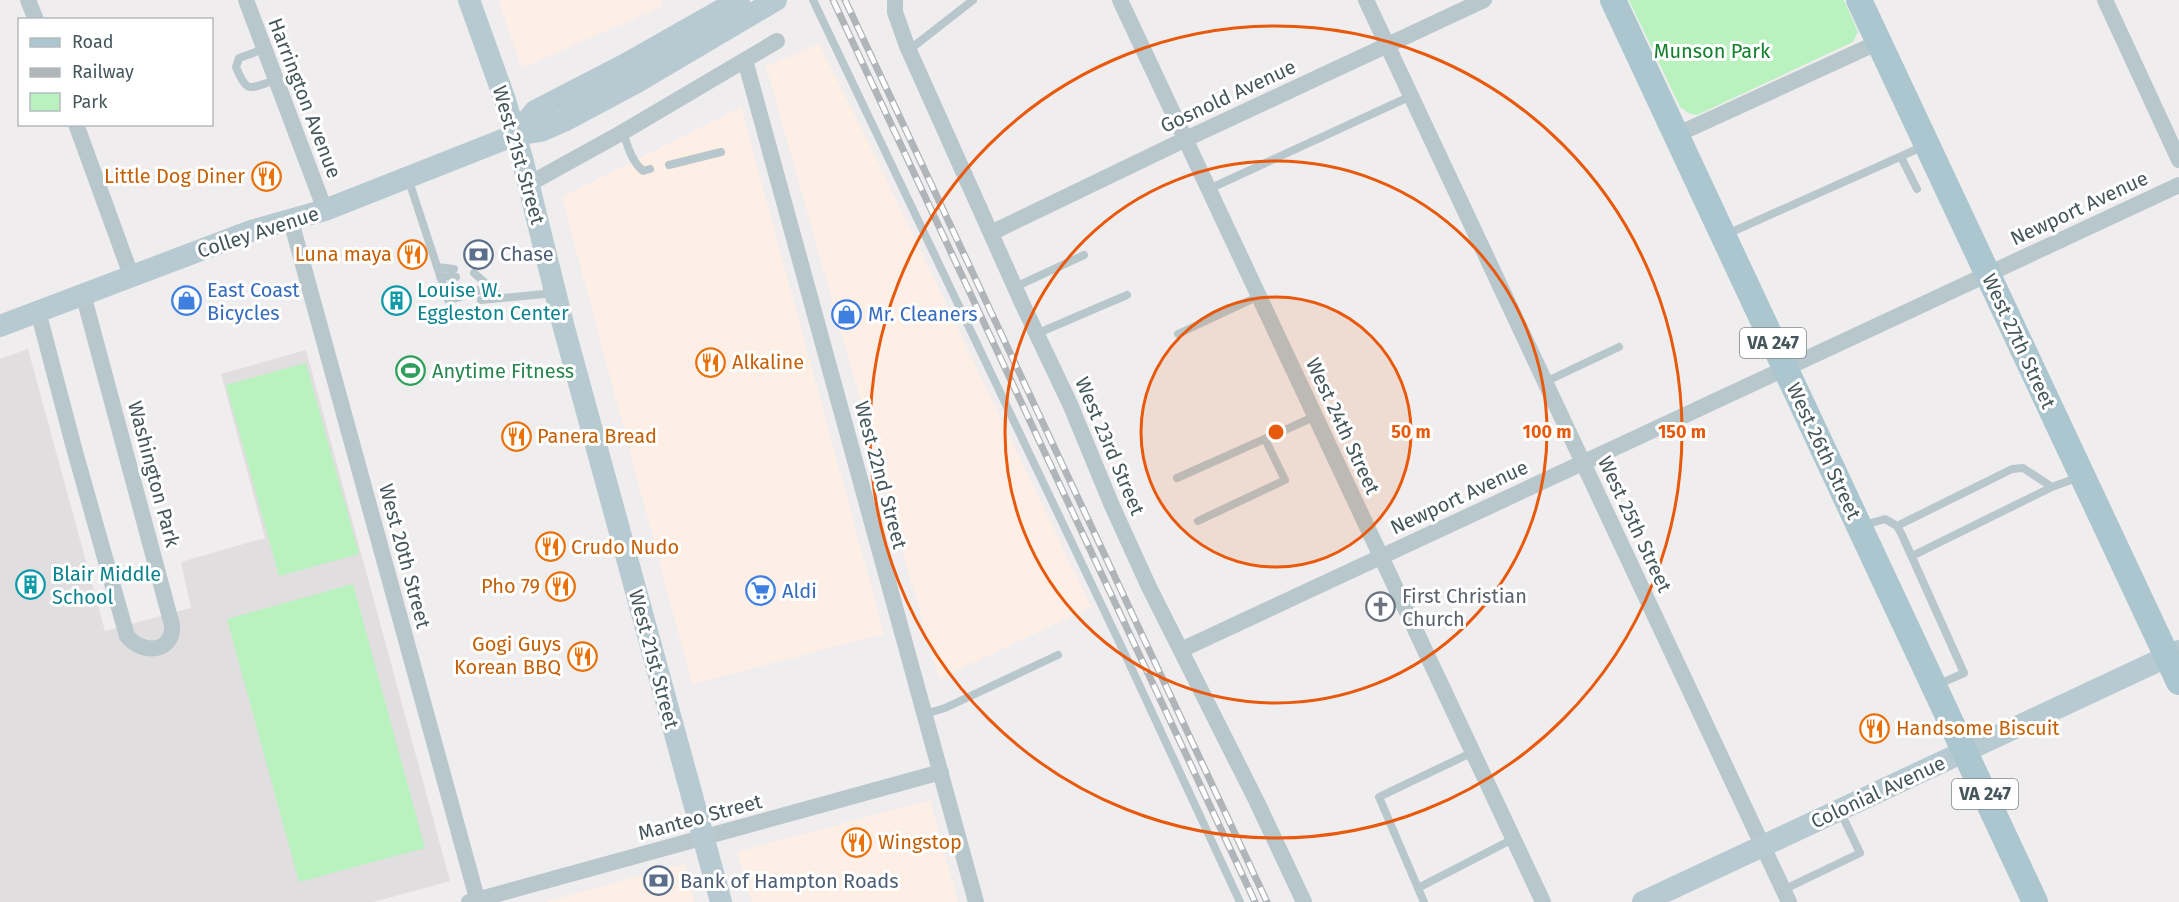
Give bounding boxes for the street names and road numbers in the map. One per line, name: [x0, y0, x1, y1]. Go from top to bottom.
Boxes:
street label: Harrington Avenue: [263, 14, 347, 182]
street label: Gosnold Avenue: [1157, 54, 1299, 138]
street label: West 21st Street: [488, 83, 550, 228]
street label: Newport Avenue: [2006, 166, 2152, 250]
street label: Colley Avenue: [194, 201, 322, 263]
street label: West 27th Street: [1977, 270, 2061, 413]
road number: VA 247: [1740, 328, 1806, 358]
street label: West 24th Street: [1301, 354, 1385, 499]
street label: West 23rd Street: [1070, 373, 1150, 519]
street label: West 26th Street: [1782, 379, 1867, 524]
street label: Washington Park: [123, 398, 185, 550]
street label: West 22nd Street: [850, 398, 912, 552]
street label: West 25th Street: [1593, 452, 1677, 597]
street label: Newport Avenue: [1386, 455, 1532, 539]
street label: West 20th Street: [374, 481, 436, 632]
street label: West 21st Street: [624, 587, 684, 732]
street label: Colonial Avenue: [1807, 750, 1949, 834]
road number: VA 247: [1952, 779, 2018, 809]
street label: Manteo Street: [635, 789, 765, 845]

